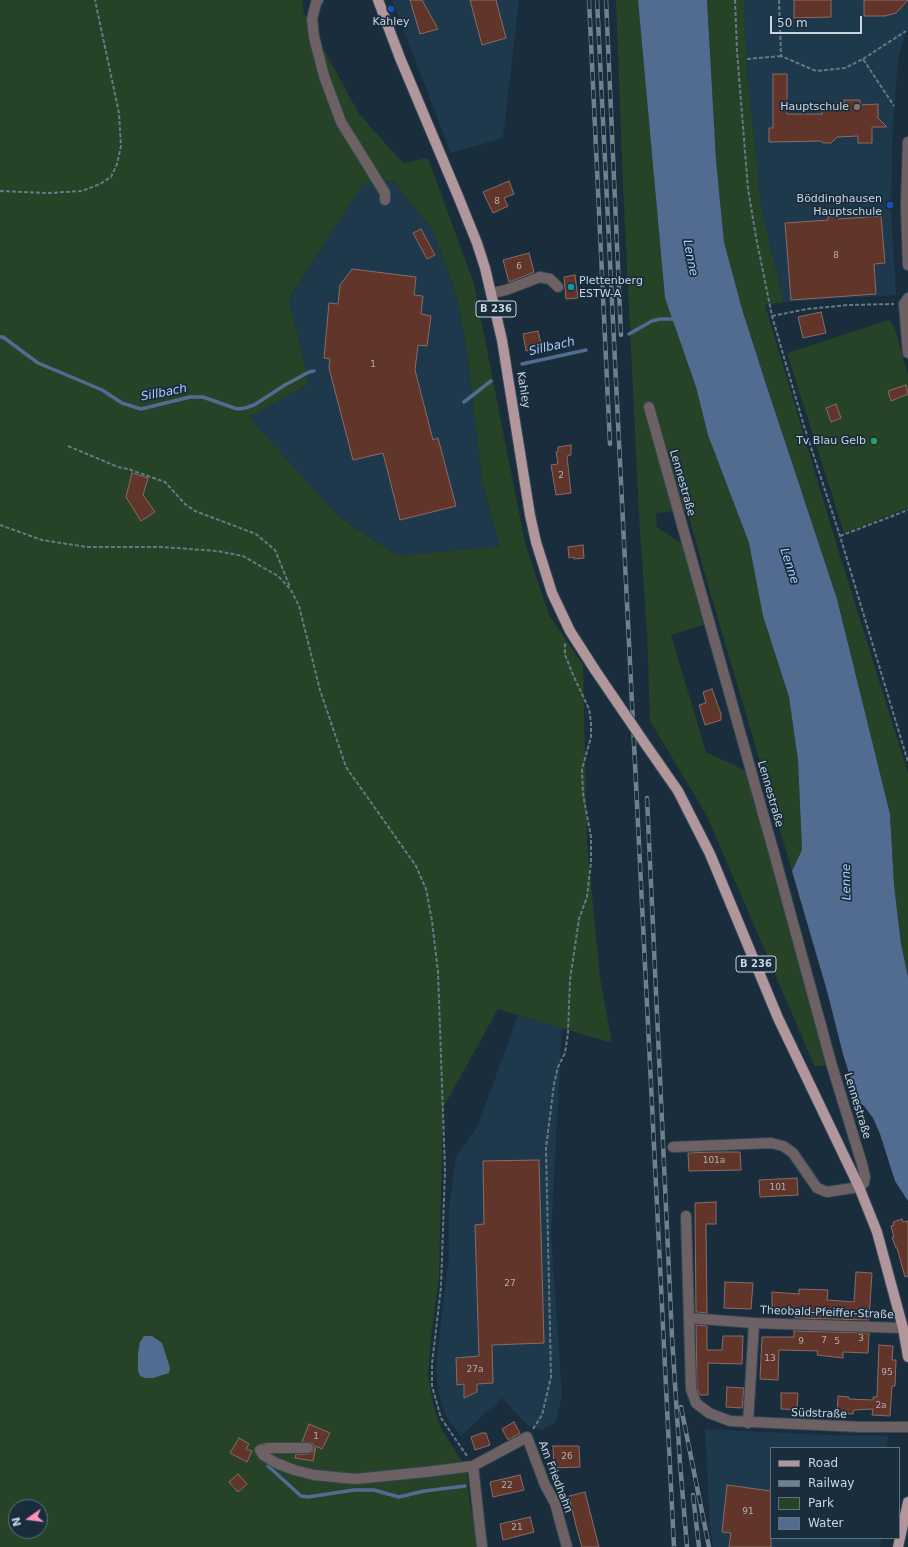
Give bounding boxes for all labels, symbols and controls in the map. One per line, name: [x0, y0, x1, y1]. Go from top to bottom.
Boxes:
marker: Kahley: [386, 4, 396, 14]
scale bar: [772, 8, 864, 34]
place label: Kahley: [372, 15, 410, 29]
text: 50 m: [777, 16, 808, 30]
place label: Hauptschule: [780, 100, 849, 114]
marker: Hauptschule: [852, 102, 862, 112]
place label: Böddinghausen Hauptschule: [797, 192, 882, 218]
house number: 8: [494, 197, 500, 207]
marker: Böddinghausen Hauptschule: [885, 200, 895, 210]
water label: Lenne: [679, 239, 701, 277]
house number: 8: [833, 251, 839, 261]
house number: 6: [516, 262, 522, 272]
place label: Plettenberg ESTW-A: [579, 274, 643, 300]
marker: Plettenberg ESTW-A: [566, 282, 576, 292]
road number: B 236: [476, 301, 516, 317]
water label: Sillbach: [528, 335, 576, 359]
house number: 1: [370, 360, 376, 370]
street label: Kahley: [514, 371, 532, 409]
water label: Sillbach: [140, 381, 188, 405]
place label: Tv Blau Gelb: [796, 434, 866, 448]
marker: Tv Blau Gelb: [869, 436, 879, 446]
street label: Lennestraße: [666, 448, 698, 518]
house number: 2: [558, 471, 564, 481]
water label: Lenne: [776, 546, 802, 586]
street label: Lennestraße: [754, 759, 786, 829]
water label: Lenne: [839, 864, 855, 900]
road number: B 236: [736, 956, 776, 972]
street label: Lennestraße: [841, 1071, 873, 1141]
house number: 101a: [703, 1156, 725, 1166]
house number: 101: [769, 1183, 787, 1193]
house number: 27: [504, 1279, 516, 1289]
street label: Theobald-Pfeiffer-Straße: [760, 1304, 894, 1322]
house number: 3: [858, 1334, 864, 1344]
house number: 7: [821, 1336, 827, 1346]
house number: 9: [798, 1337, 804, 1347]
house number: 5: [834, 1337, 840, 1347]
house number: 13: [764, 1354, 776, 1364]
house number: 27a: [467, 1365, 483, 1375]
house number: 95: [881, 1368, 893, 1378]
house number: 2a: [875, 1401, 887, 1411]
street label: Südstraße: [791, 1406, 847, 1422]
house number: 1: [313, 1432, 319, 1442]
street label: Am Friedhahn: [535, 1439, 575, 1515]
legend: [770, 1447, 900, 1539]
house number: 26: [561, 1452, 573, 1462]
text: Road: [808, 1456, 838, 1470]
text: Railway: [808, 1476, 854, 1490]
house number: 22: [501, 1481, 513, 1491]
text: Park: [808, 1496, 834, 1510]
north arrow: [8, 1499, 48, 1539]
house number: 91: [742, 1507, 754, 1517]
text: N: [9, 1516, 24, 1528]
text: Water: [808, 1516, 843, 1530]
house number: 21: [511, 1523, 523, 1533]

